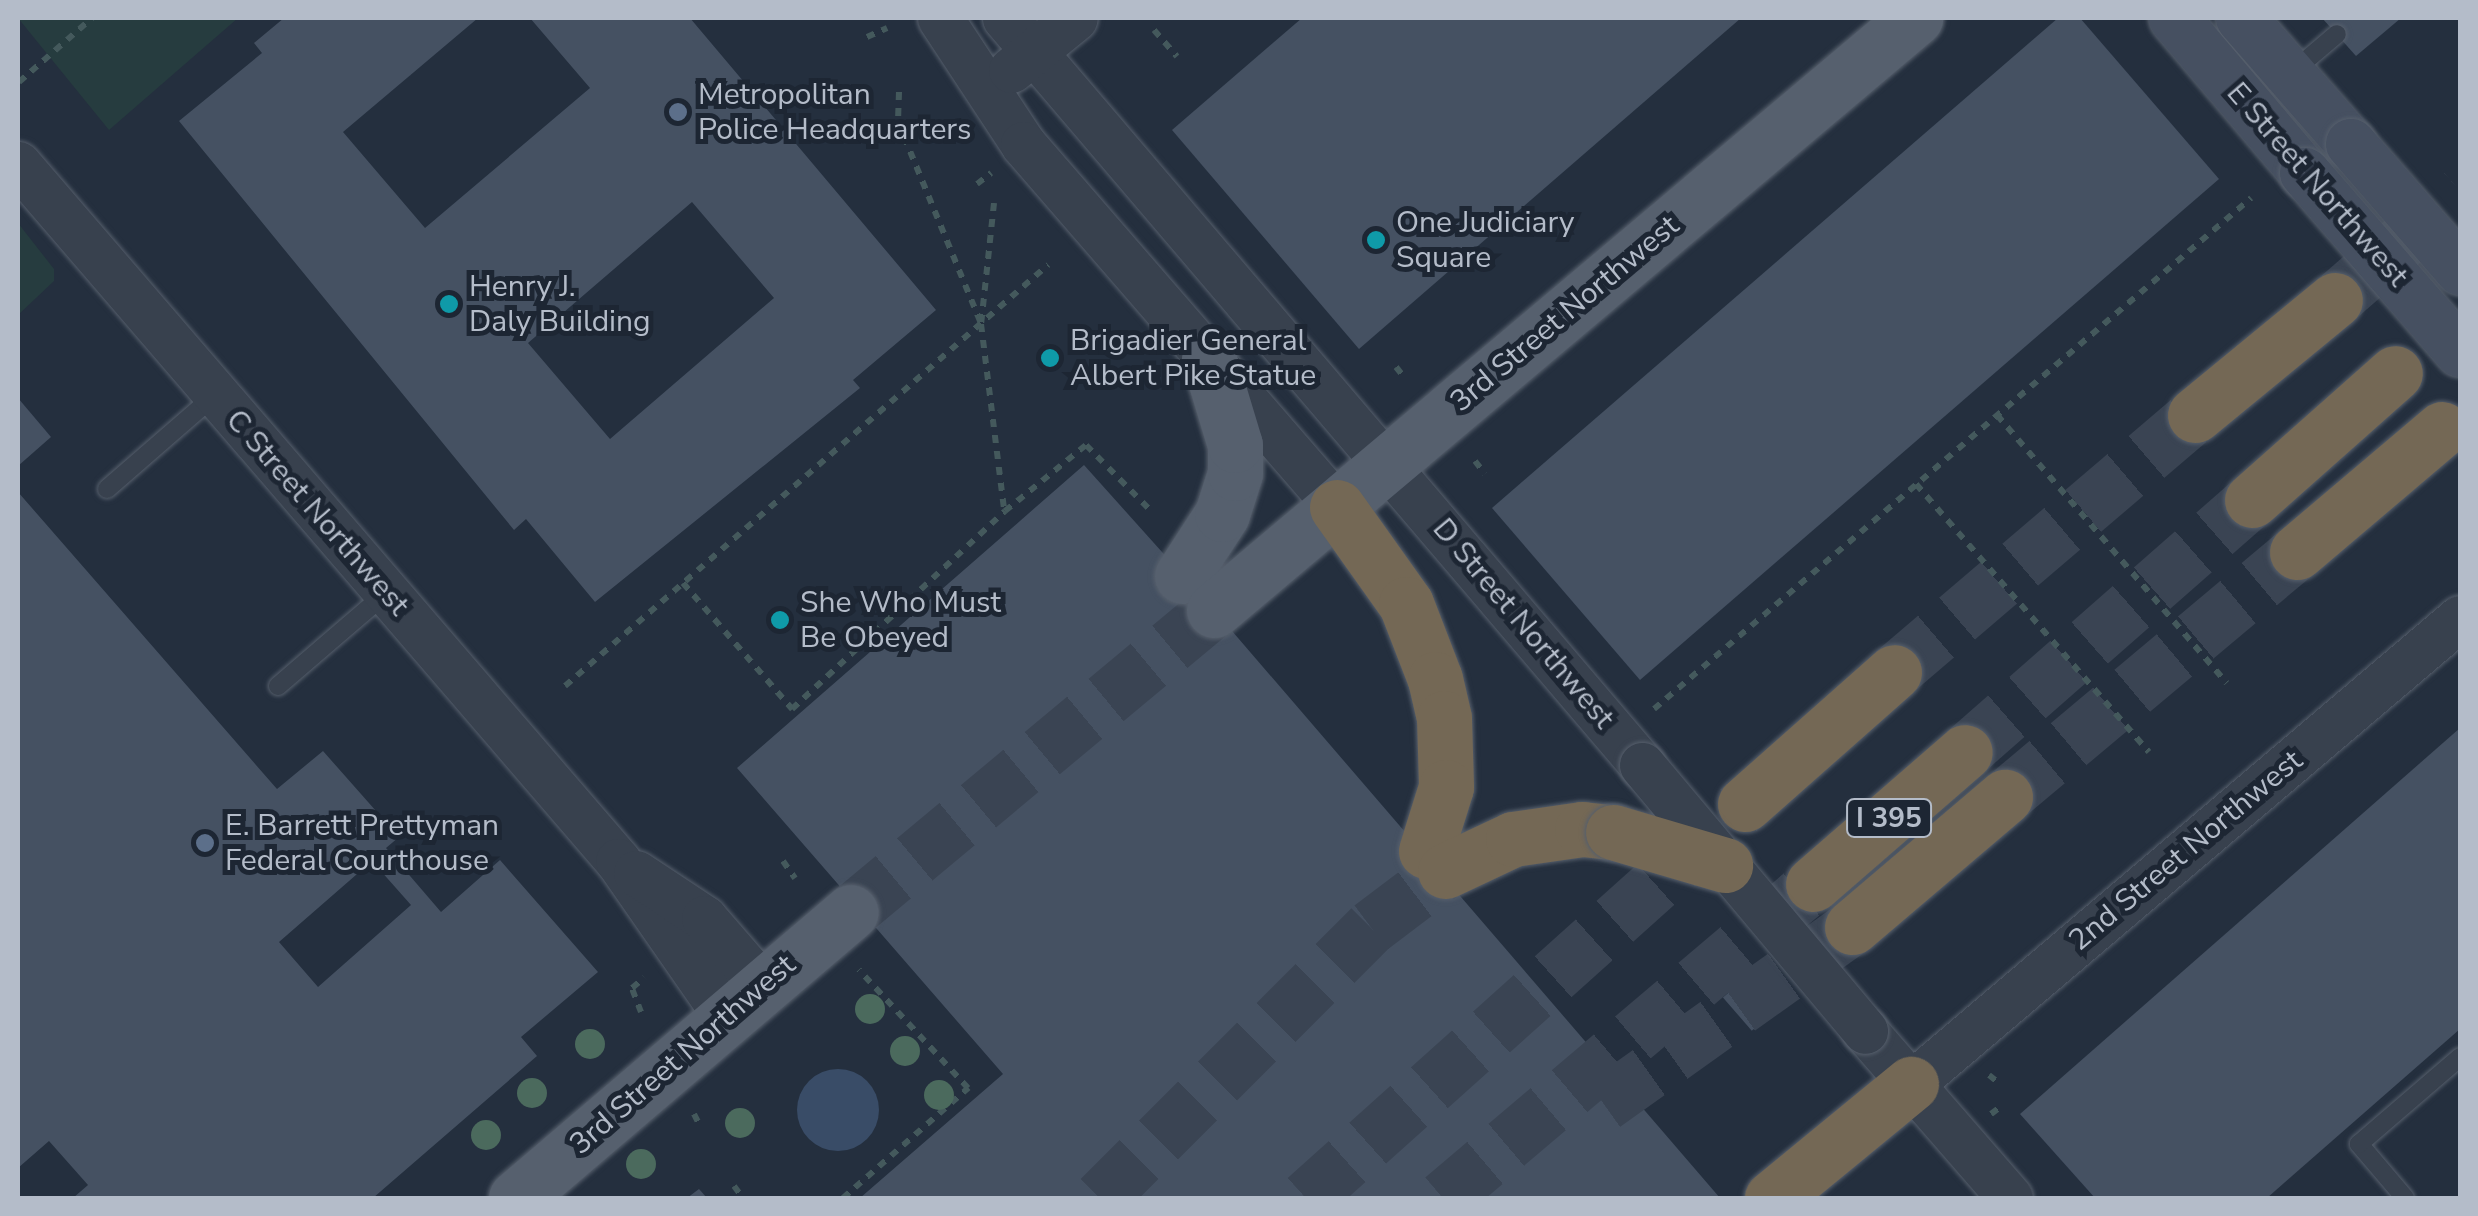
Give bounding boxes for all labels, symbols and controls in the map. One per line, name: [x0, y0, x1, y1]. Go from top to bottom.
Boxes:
street label: E Street Northwest: [2219, 76, 2415, 294]
place label: Metropolitan Police Headquarters: [698, 77, 971, 148]
marker: Metropolitan Police Headquarters: [667, 101, 689, 123]
place label: One Judiciary Square: [1396, 205, 1575, 276]
street label: 3rd Street Northwest: [1444, 208, 1686, 420]
marker: One Judiciary Square: [1365, 229, 1387, 251]
place label: Henry J. Daly Building: [469, 269, 651, 340]
marker: Henry J. Daly Building: [438, 293, 460, 315]
place label: Brigadier General Albert Pike Statue: [1070, 323, 1316, 394]
marker: Brigadier General Albert Pike Statue: [1039, 347, 1061, 369]
street label: C Street Northwest: [218, 403, 416, 623]
street label: D Street Northwest: [1425, 512, 1621, 736]
place label: She Who Must Be Obeyed: [800, 585, 1001, 656]
marker: She Who Must Be Obeyed: [769, 609, 791, 631]
street label: 2nd Street Northwest: [2062, 743, 2310, 959]
road number: I 395: [1844, 795, 1934, 841]
place label: E. Barrett Prettyman Federal Courthouse: [225, 808, 499, 878]
marker: E. Barrett Prettyman Federal Courthouse: [194, 832, 216, 854]
street label: 3rd Street Northwest: [563, 947, 803, 1163]

